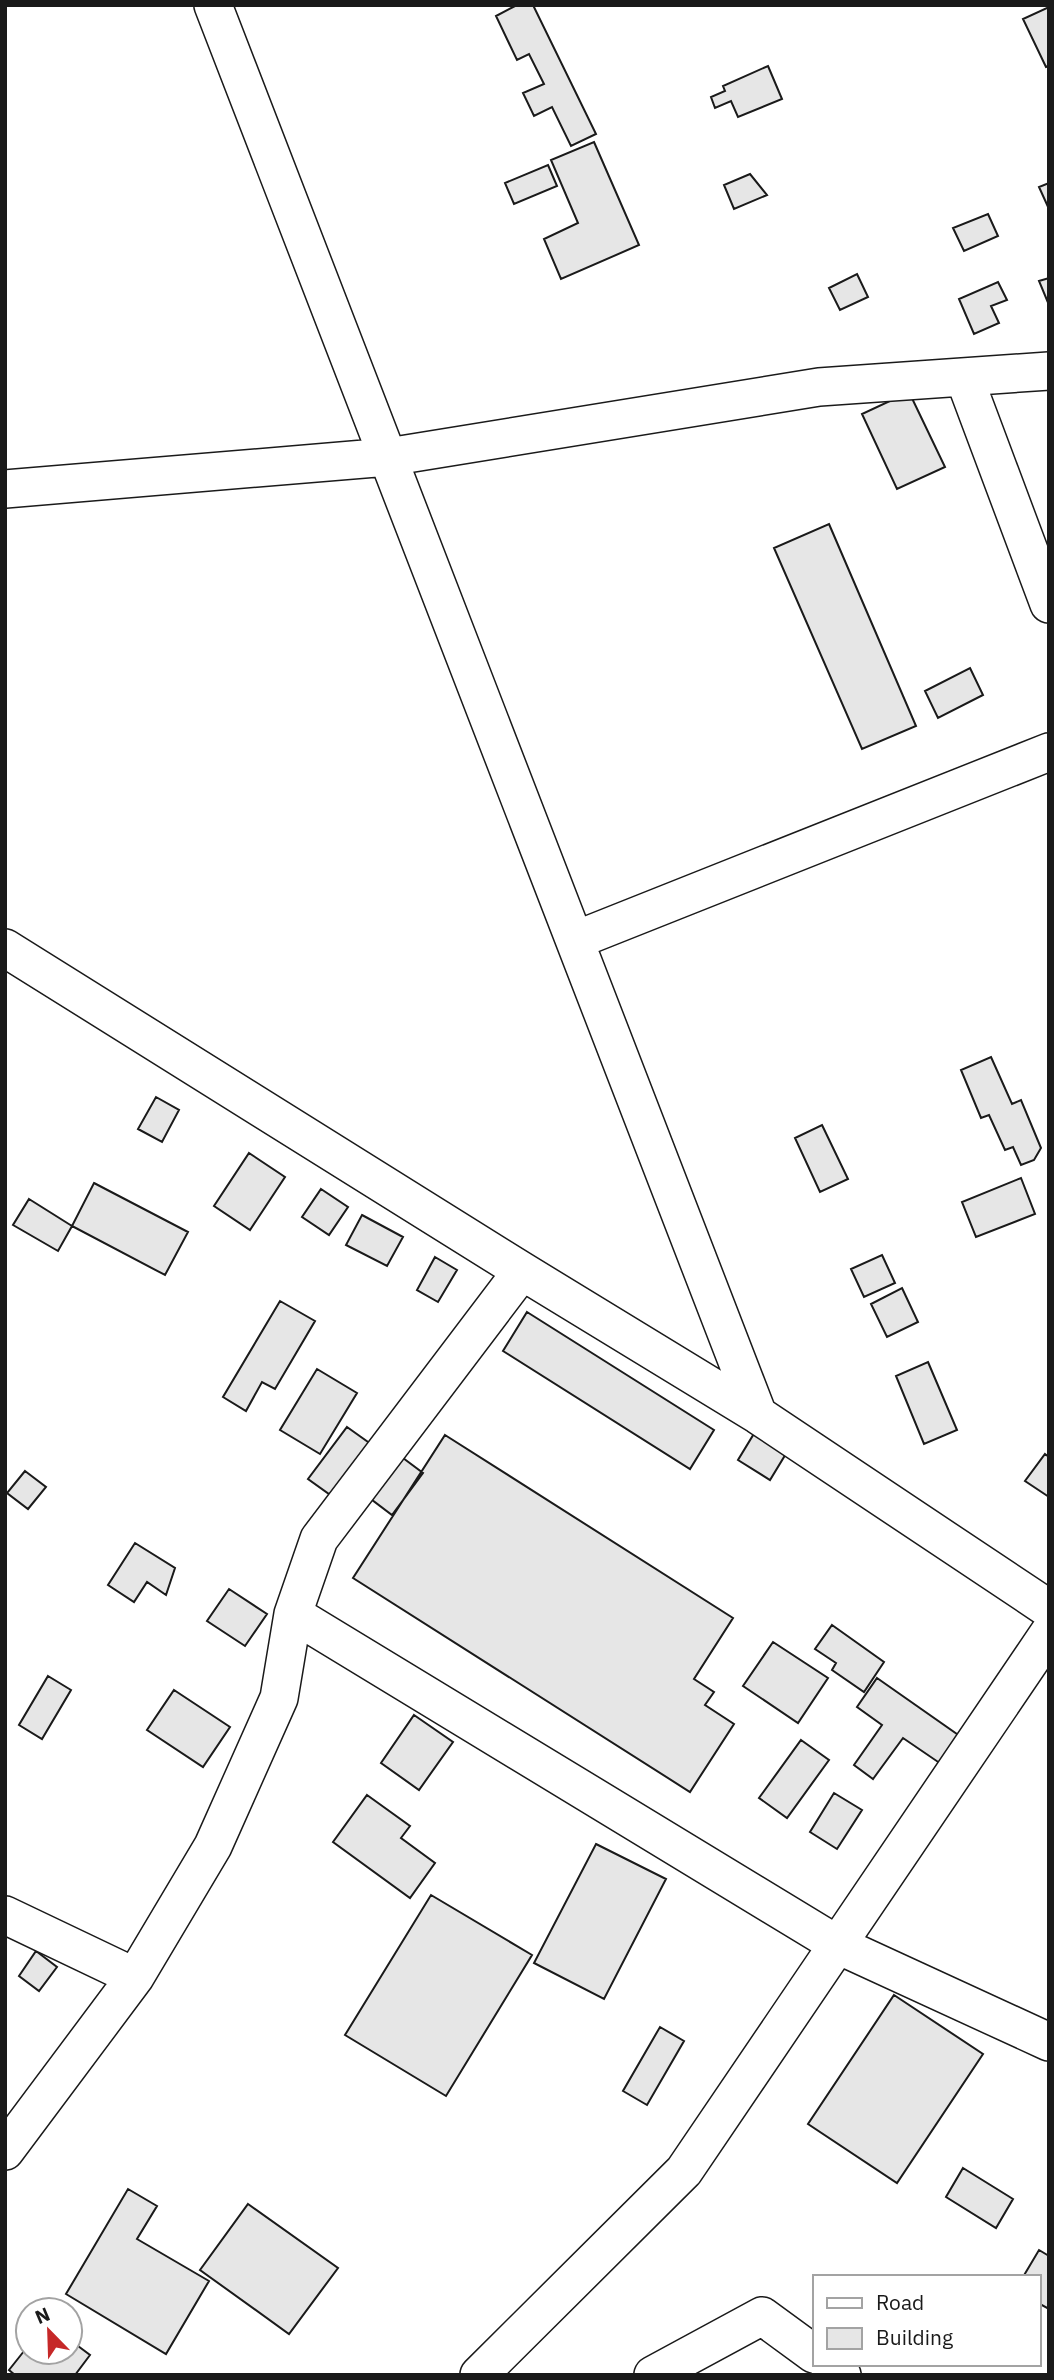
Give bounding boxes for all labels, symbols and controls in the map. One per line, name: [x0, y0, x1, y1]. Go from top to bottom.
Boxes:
legend: [813, 2275, 1040, 2366]
text: Road: [876, 2288, 924, 2316]
north arrow: [14, 2296, 84, 2366]
text: N: [31, 2302, 53, 2329]
text: Building: [876, 2323, 953, 2351]

